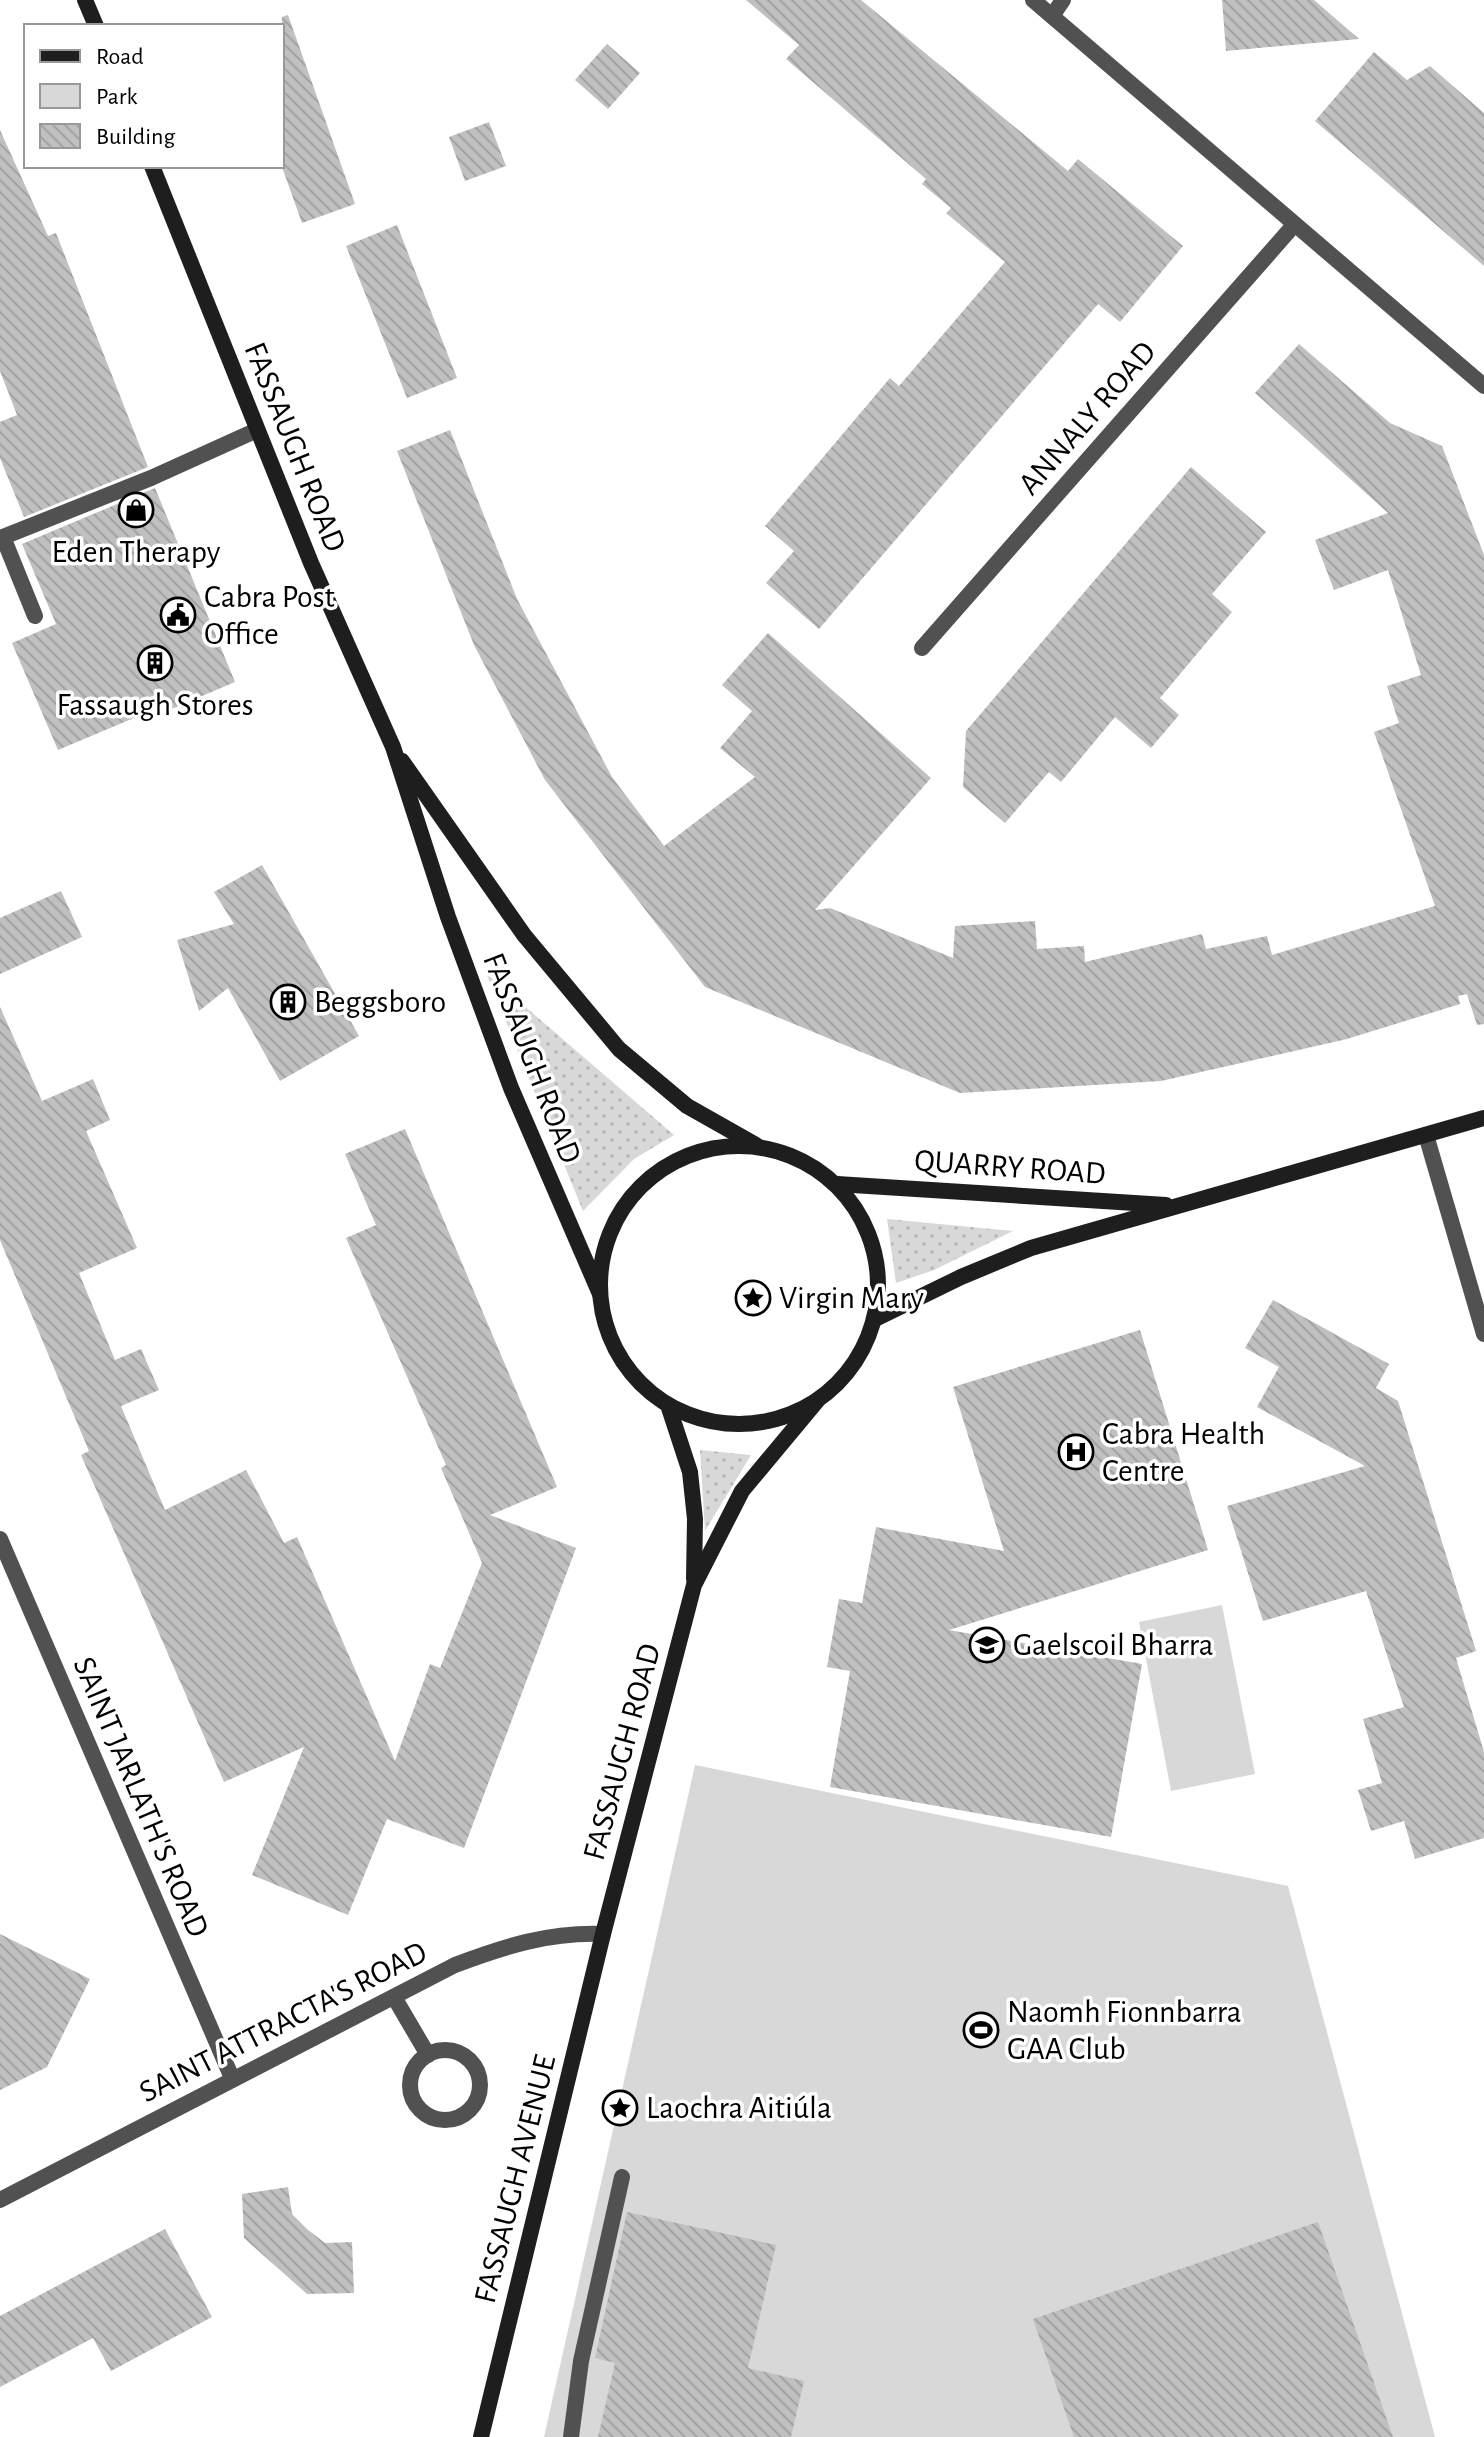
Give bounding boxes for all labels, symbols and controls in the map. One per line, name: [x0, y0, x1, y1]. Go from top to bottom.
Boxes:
legend: [24, 24, 284, 168]
text: Road: [96, 45, 144, 69]
text: Park: [96, 85, 137, 109]
text: Building: [96, 125, 175, 149]
street label: ANNALY ROAD: [1012, 335, 1162, 501]
street label: FASSAUGH ROAD: [238, 338, 352, 556]
shop icon: Eden Therapy: [117, 491, 155, 529]
place label: Eden Therapy: [52, 536, 221, 568]
place label: Cabra Post Office: [204, 581, 335, 650]
public building icon: Cabra Post Office: [159, 596, 197, 634]
building icon: Fassaugh Stores: [136, 644, 174, 682]
place label: Fassaugh Stores: [56, 689, 254, 721]
street label: FASSAUGH ROAD: [477, 948, 587, 1168]
building icon: Beggsboro: [269, 983, 307, 1021]
place label: Beggsboro: [314, 986, 446, 1018]
street label: QUARRY ROAD: [913, 1144, 1107, 1190]
place icon: Virgin Mary: [734, 1279, 772, 1317]
place label: Virgin Mary: [779, 1282, 924, 1314]
place label: Cabra Health Centre: [1102, 1418, 1265, 1487]
hospital icon: Cabra Health Centre: [1057, 1433, 1095, 1471]
school or university icon: Gaelscoil Bharra: [968, 1626, 1006, 1664]
place label: Gaelscoil Bharra: [1013, 1629, 1214, 1661]
street label: FASSAUGH ROAD: [578, 1640, 666, 1864]
street label: SAINT JARLATH'S ROAD: [68, 1652, 214, 1942]
street label: SAINT ATTRACTA'S ROAD: [134, 1936, 432, 2108]
place label: Naomh Fionnbarra GAA Club: [1007, 1996, 1242, 2065]
sports icon: Naomh Fionnbarra GAA Club: [962, 2011, 1000, 2049]
street label: FASSAUGH AVENUE: [469, 2052, 561, 2306]
place icon: Laochra Aitiúla: [601, 2089, 639, 2127]
place label: Laochra Aitiúla: [646, 2092, 832, 2124]

